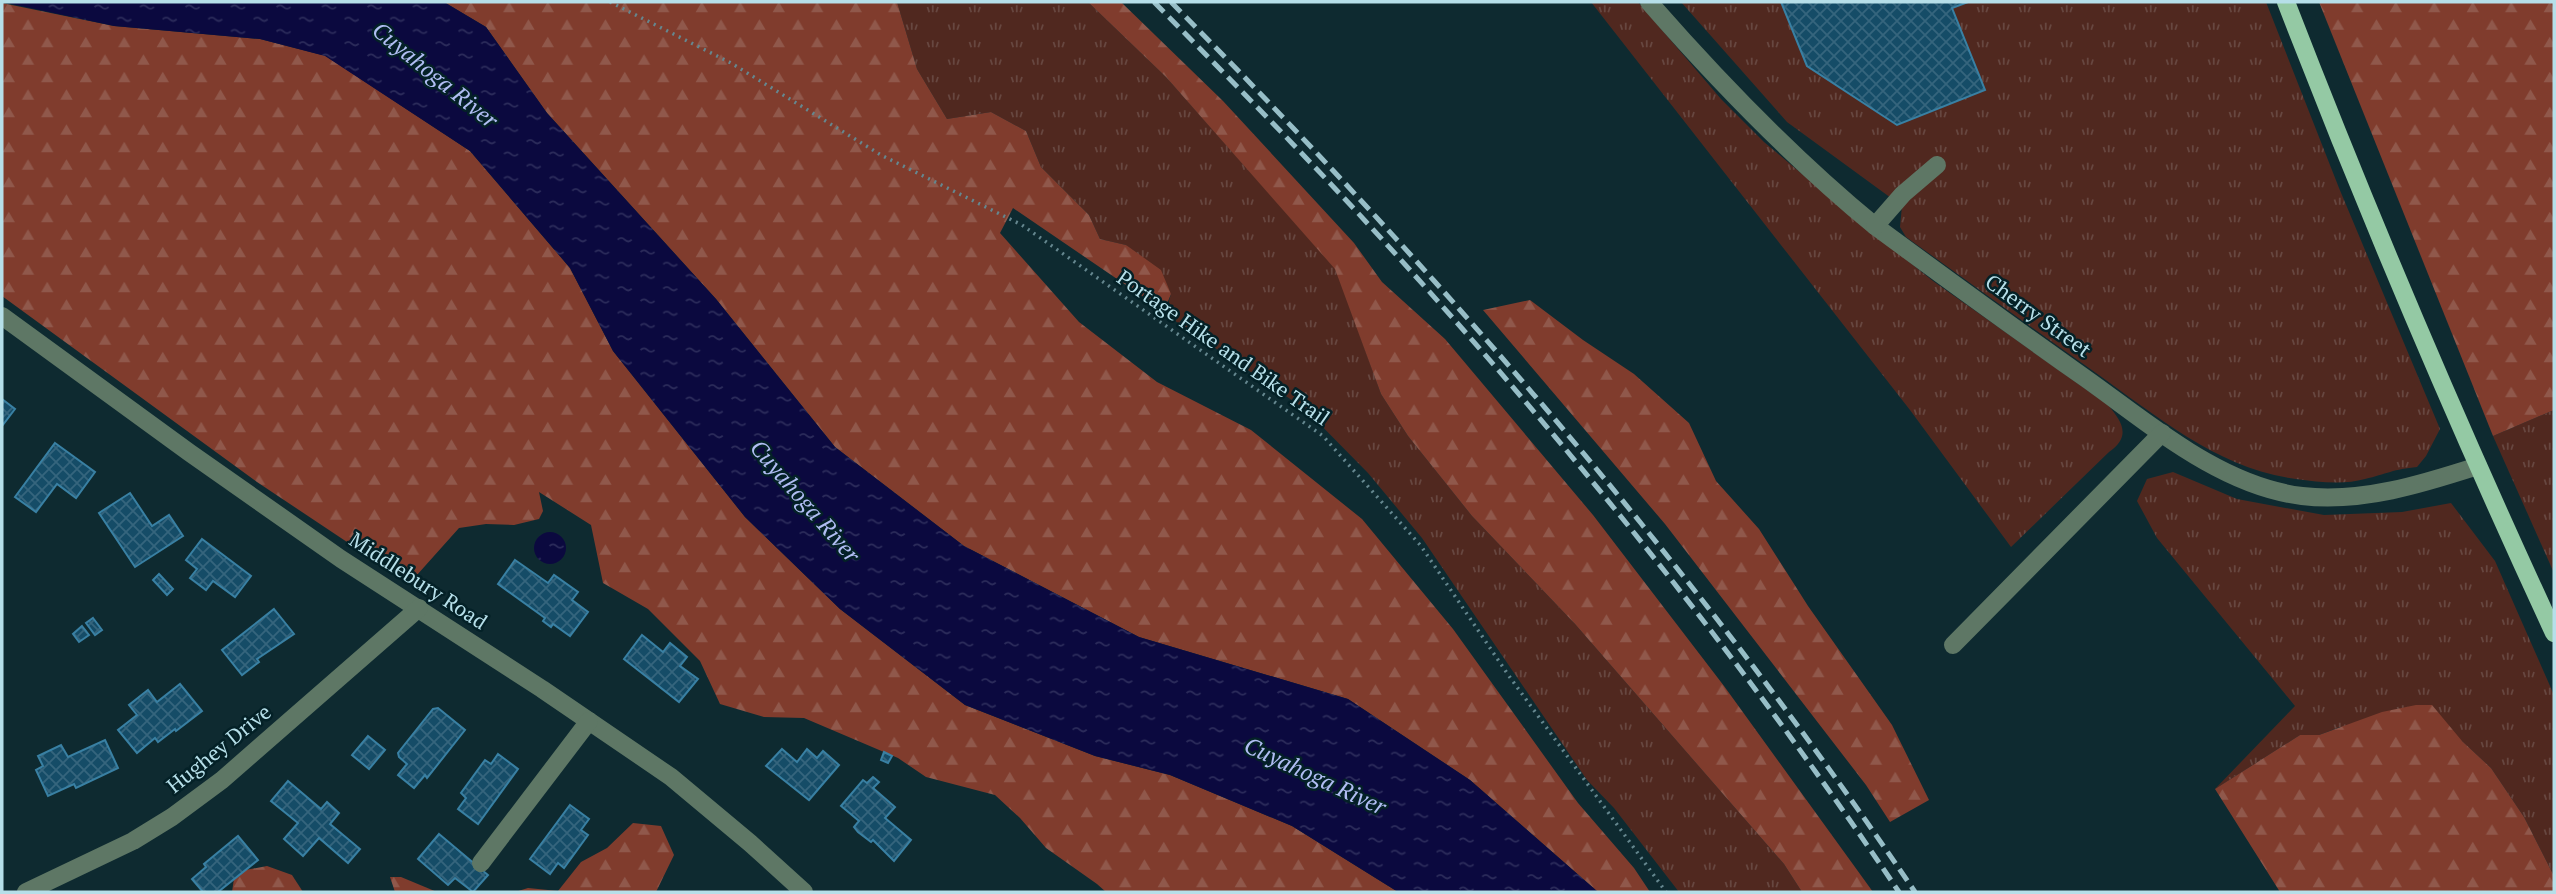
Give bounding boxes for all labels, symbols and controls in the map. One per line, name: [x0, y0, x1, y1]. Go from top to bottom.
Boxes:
water label: Cuyahoga River: [366, 14, 505, 136]
street label: Portage Hike and Bike Trail: [1112, 263, 1335, 431]
street label: Cherry Street: [1980, 267, 2097, 363]
water label: Cuyahoga River: [743, 433, 868, 569]
street label: Middlebury Road: [344, 525, 493, 635]
street label: Hughey Drive: [160, 697, 276, 799]
water label: Cuyahoga River: [1239, 729, 1392, 822]

